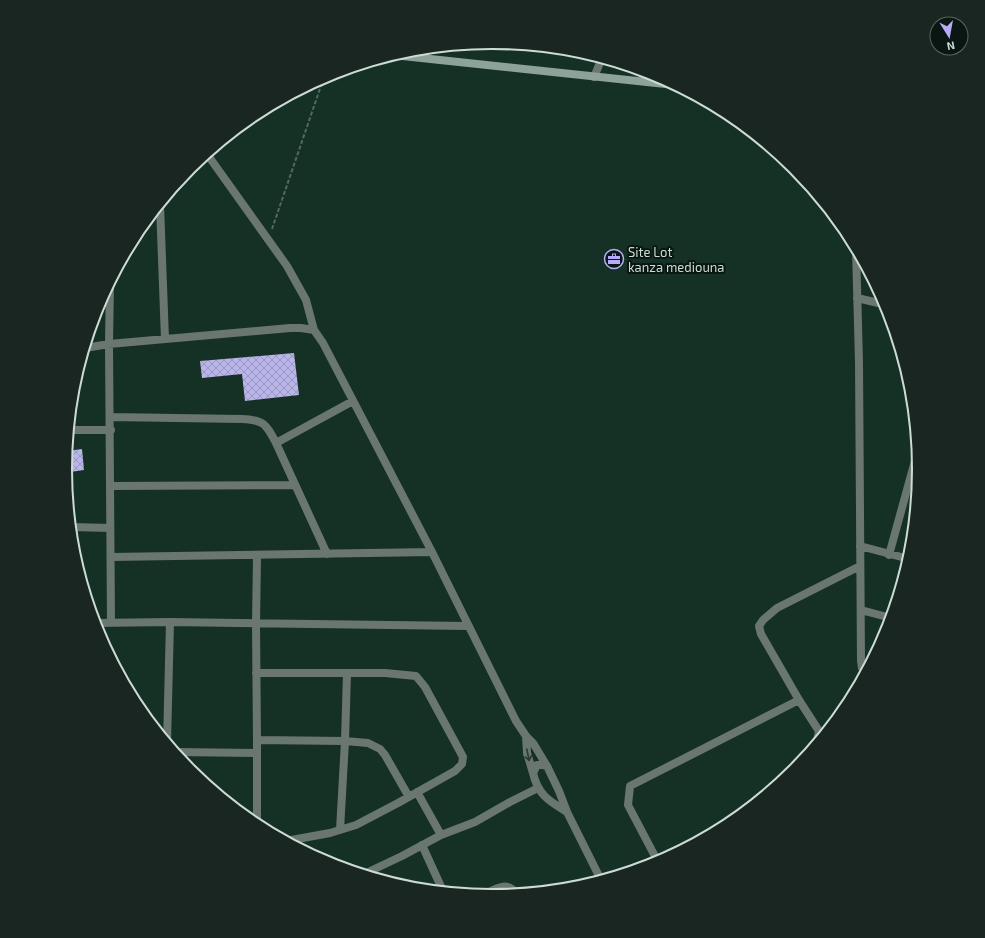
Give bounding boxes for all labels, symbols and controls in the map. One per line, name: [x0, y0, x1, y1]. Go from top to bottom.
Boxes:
north arrow: [929, 16, 969, 56]
text: N: [946, 39, 956, 53]
place label: Site Lot kanza mediouna: [628, 244, 725, 275]
office icon: Site Lot kanza mediouna: [603, 248, 625, 270]
one-way arrow: [525, 748, 533, 761]

